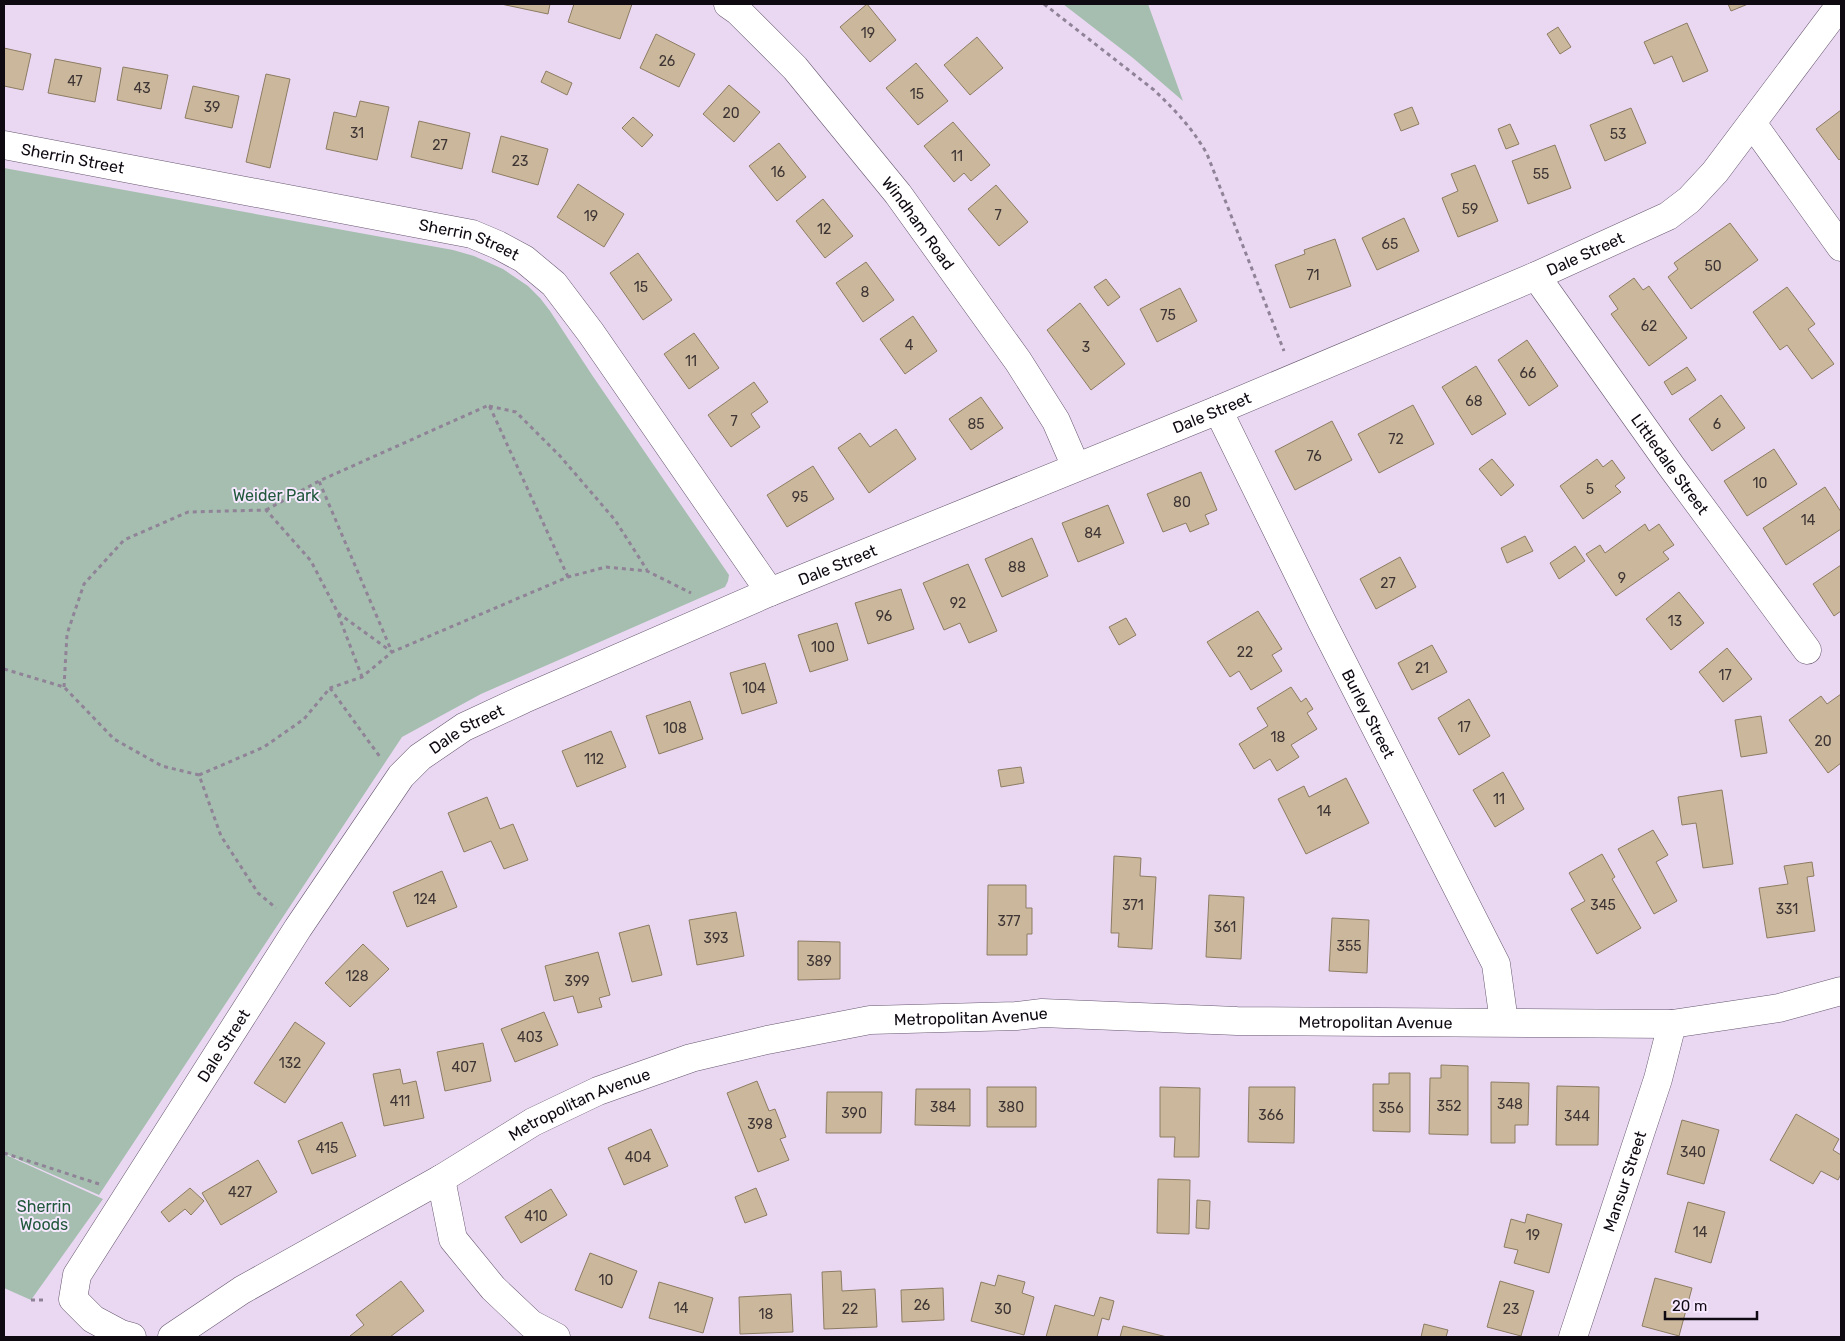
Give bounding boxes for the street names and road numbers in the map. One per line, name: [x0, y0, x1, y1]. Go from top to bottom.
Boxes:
street label: Sherrin Street: [20, 139, 126, 177]
street label: Windham Road: [878, 173, 959, 273]
street label: Sherrin Street: [417, 215, 523, 264]
street label: Dale Street: [1543, 228, 1627, 279]
street label: Dale Street: [1170, 388, 1254, 437]
street label: Littledale Street: [1627, 410, 1713, 518]
street label: Dale Street: [795, 540, 879, 589]
street label: Burley Street: [1338, 666, 1399, 762]
street label: Dale Street: [425, 700, 507, 758]
street label: Metropolitan Avenue: [894, 1003, 1048, 1029]
street label: Dale Street: [193, 1005, 254, 1085]
street label: Metropolitan Avenue: [1298, 1012, 1453, 1032]
street label: Metropolitan Avenue: [505, 1064, 653, 1144]
street label: Mansur Street: [1599, 1128, 1650, 1234]

